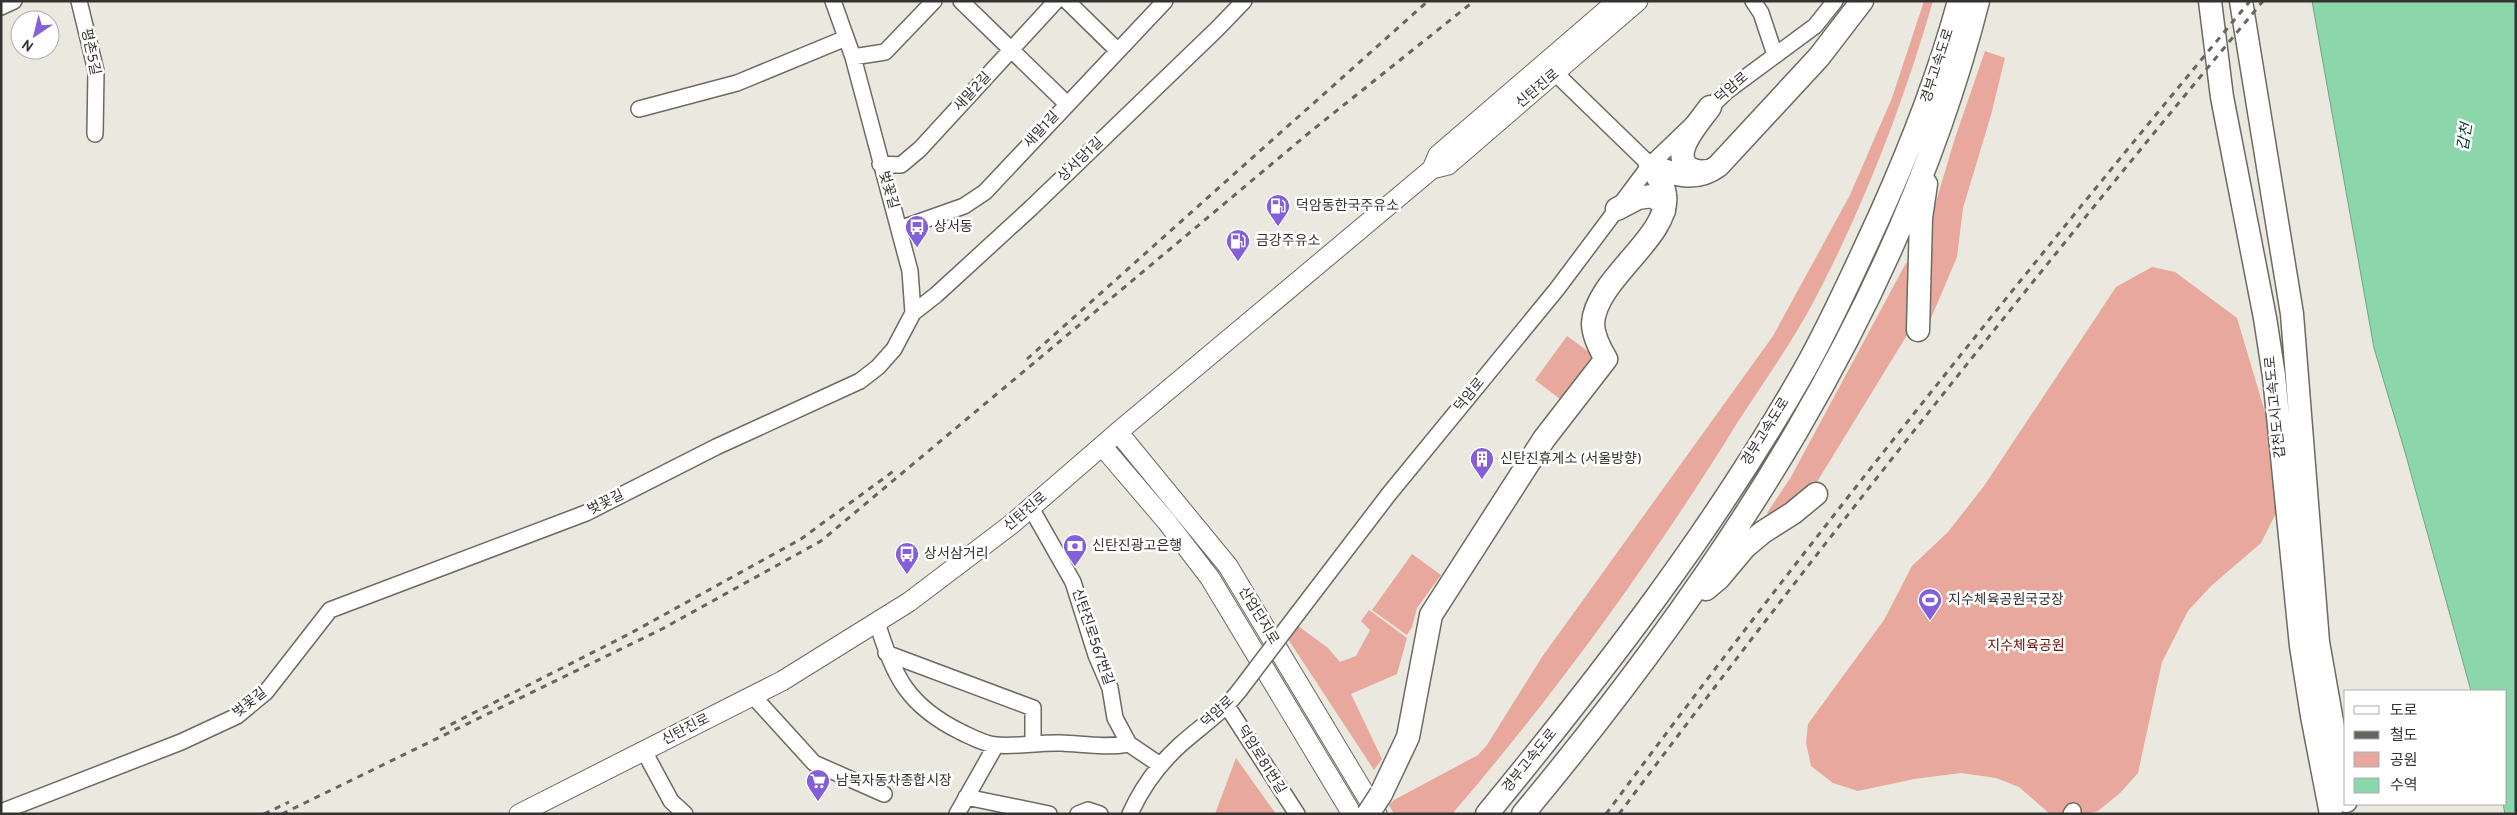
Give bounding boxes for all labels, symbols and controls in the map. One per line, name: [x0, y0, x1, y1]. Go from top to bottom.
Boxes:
north arrow: [10, 10, 60, 60]
street label: 평촌5길: [77, 27, 103, 77]
street label: 경부고속도로: [1918, 27, 1958, 105]
text: N: [19, 35, 37, 54]
street label: 신탄진로: [1513, 66, 1563, 112]
street label: 새말2길: [951, 69, 995, 115]
street label: 덕암로: [1712, 69, 1752, 107]
street label: 새말1길: [1021, 108, 1063, 152]
water label: 갑천: [2454, 120, 2478, 152]
street label: 상서당1길: [1055, 134, 1107, 186]
street label: 벚꽃길: [875, 169, 901, 211]
fuel station icon: 덕암동한국주유소: [1265, 193, 1291, 227]
place label: 덕암동한국주유소: [1296, 198, 1399, 215]
bus stop icon: 상서동: [904, 214, 930, 248]
place label: 상서동: [934, 219, 973, 236]
fuel station icon: 금강주유소: [1225, 228, 1251, 262]
place label: 금강주유소: [1256, 233, 1321, 250]
street label: 갑천도시고속도로: [2261, 355, 2290, 459]
street label: 덕암로: [1451, 375, 1489, 415]
street label: 경부고속도로: [1738, 395, 1794, 469]
building icon: 신탄진휴게소 (서울방향): [1469, 446, 1495, 480]
place label: 신탄진휴게소 (서울방향): [1500, 451, 1642, 468]
street label: 벚꽃길: [585, 487, 627, 519]
street label: 신탄진로: [1001, 489, 1051, 535]
bank icon: 신탄진광고은행: [1062, 533, 1088, 567]
place label: 신탄진광고은행: [1092, 538, 1182, 555]
bus stop icon: 상서삼거리: [894, 541, 920, 575]
place label: 상서삼거리: [924, 546, 988, 563]
street label: 산업단지로: [1234, 584, 1282, 648]
street label: 신탄진로567번길: [1067, 586, 1117, 688]
sports icon: 지수체육공원국궁장: [1917, 587, 1943, 621]
place label: 지수체육공원국궁장: [1948, 592, 2064, 609]
park label: 지수체육공원: [1987, 638, 2065, 655]
street label: 벚꽃길: [230, 684, 270, 722]
legend: [2344, 690, 2507, 805]
street label: 덕암로: [1198, 693, 1238, 731]
text: 도로: [2390, 702, 2418, 721]
street label: 신탄진로: [659, 711, 713, 749]
street label: 덕암로81번길: [1233, 722, 1289, 798]
street label: 경부고속도로: [1499, 726, 1561, 796]
text: 철도: [2390, 727, 2418, 746]
text: 공원: [2390, 752, 2418, 771]
supermarket icon: 남북자동차종합시장: [805, 768, 831, 802]
place label: 남북자동차종합시장: [836, 773, 952, 790]
text: 수역: [2390, 777, 2418, 796]

